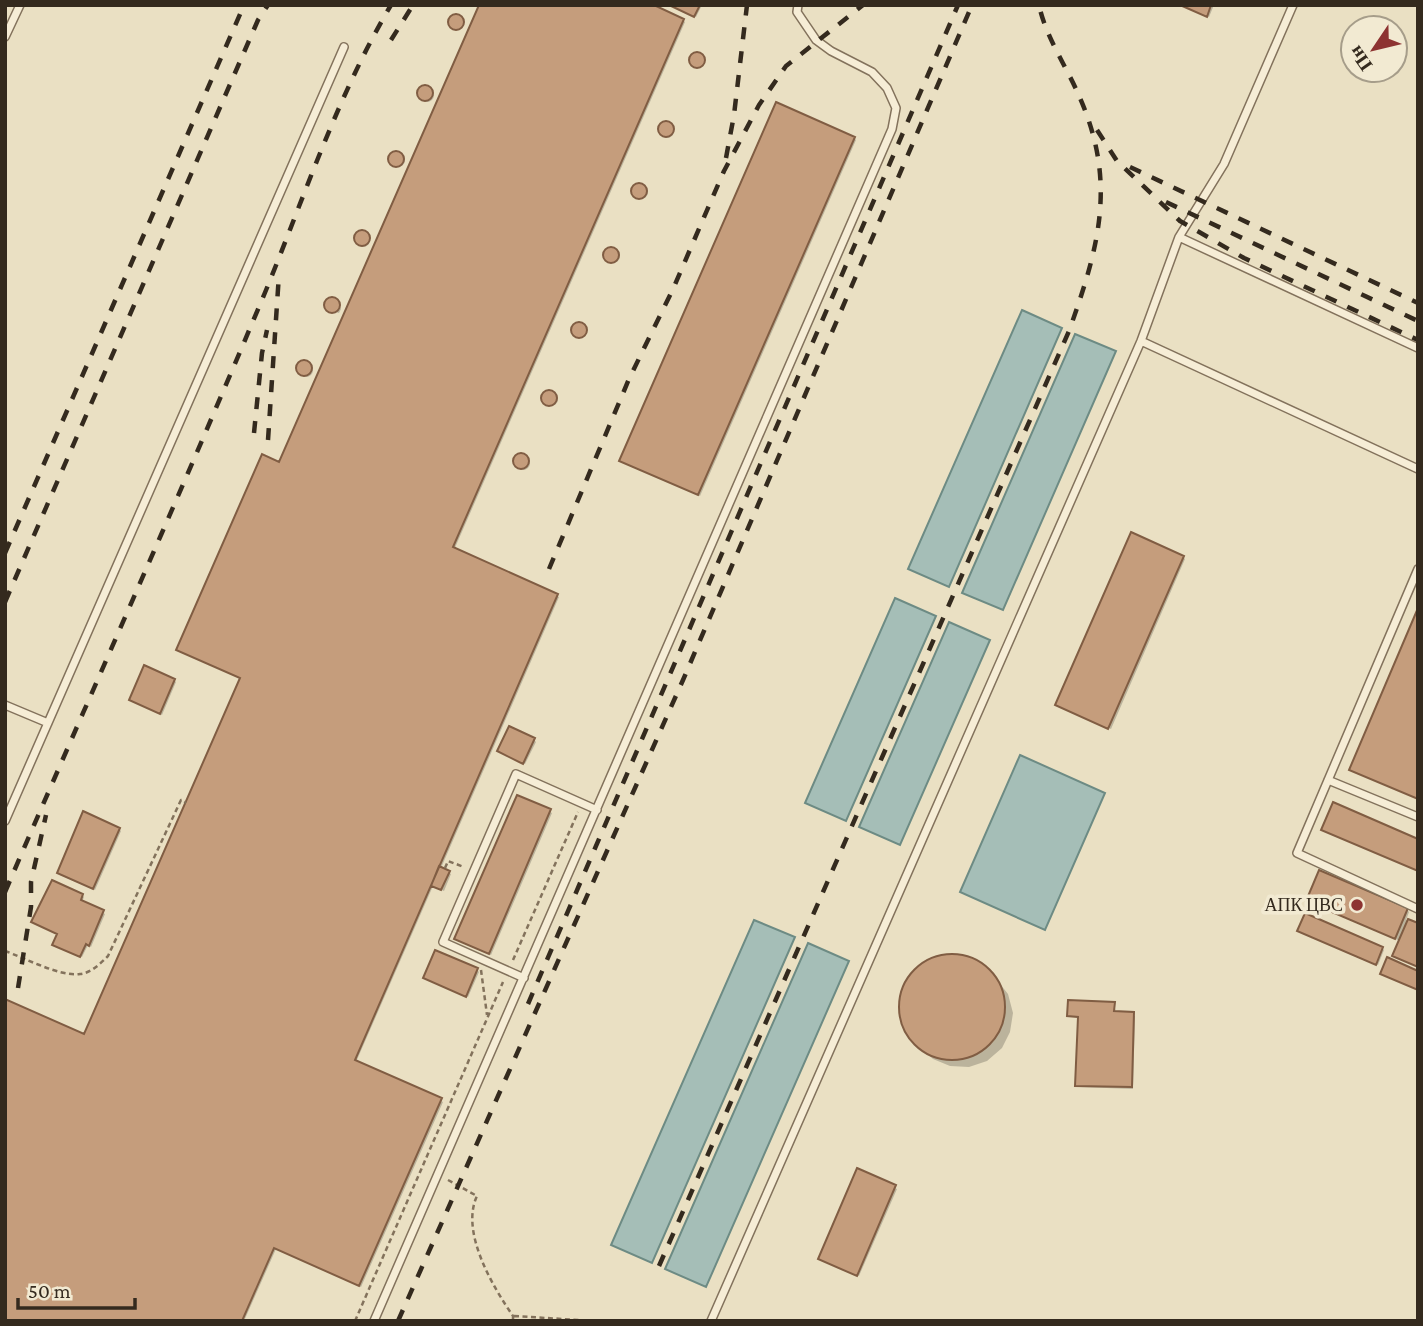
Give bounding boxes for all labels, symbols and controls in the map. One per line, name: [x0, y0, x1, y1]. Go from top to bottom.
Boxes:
north arrow: [1339, 14, 1409, 84]
text: Пн: [1344, 42, 1376, 75]
place label: АПК ЦВС: [1265, 895, 1343, 915]
marker: АПК ЦВС: [1349, 897, 1365, 913]
scale bar: [18, 1266, 135, 1310]
text: 50 m: [28, 1279, 71, 1303]

